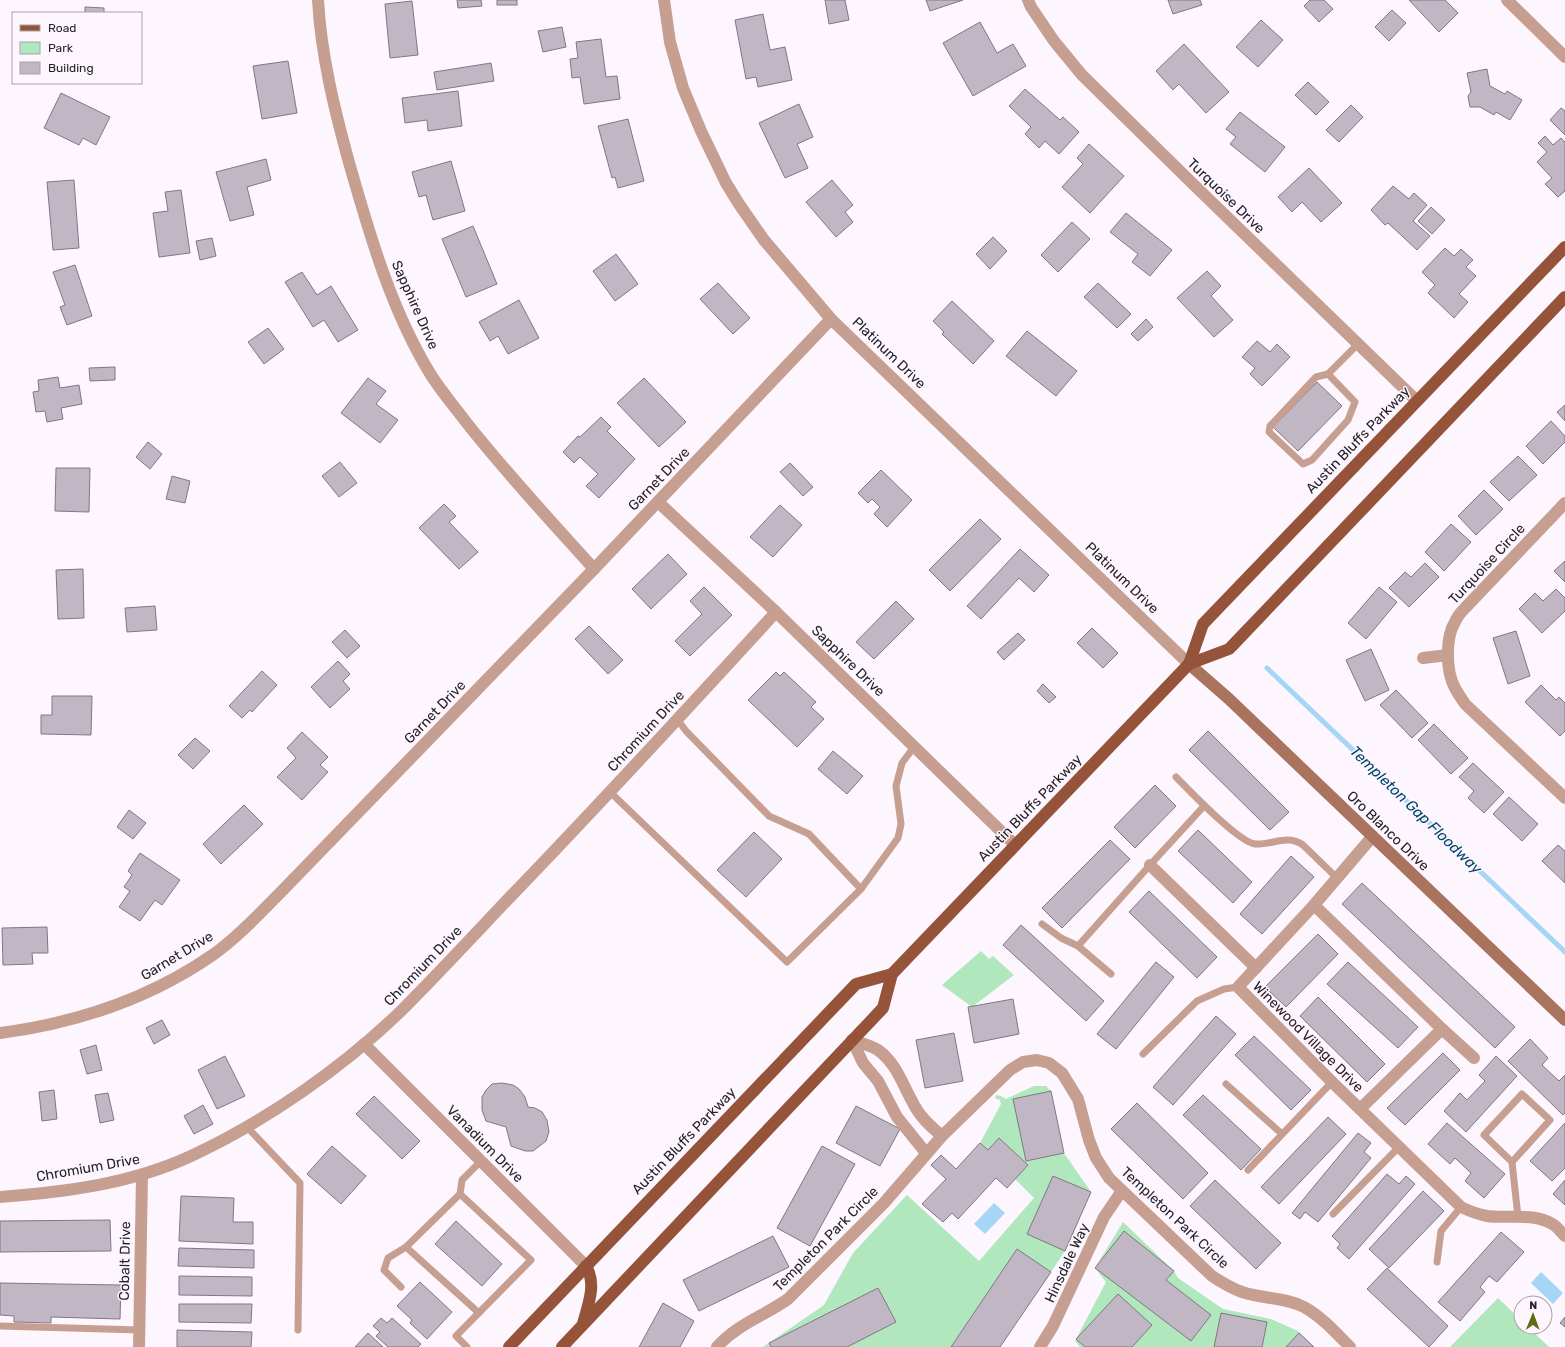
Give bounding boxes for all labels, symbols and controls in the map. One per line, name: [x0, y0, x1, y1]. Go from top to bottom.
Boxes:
legend: [12, 12, 142, 84]
text: Road: [48, 21, 76, 35]
text: Park: [48, 41, 74, 55]
text: Building: [48, 61, 94, 75]
street label: Turquoise Drive: [1184, 155, 1268, 237]
street label: Sapphire Drive: [388, 258, 442, 352]
street label: Platinum Drive: [849, 314, 929, 392]
street label: Austin Bluffs Parkway: [1302, 383, 1414, 497]
street label: Garnet Drive: [625, 444, 694, 514]
street label: Turquoise Circle: [1445, 520, 1529, 608]
street label: Platinum Drive: [1082, 539, 1162, 617]
street label: Sapphire Drive: [808, 622, 888, 700]
street label: Garnet Drive: [401, 677, 470, 747]
street label: Chromium Drive: [604, 687, 688, 775]
water label: Templeton Gap Floodway: [1346, 742, 1486, 878]
street label: Austin Bluffs Parkway: [974, 751, 1086, 865]
street label: Oro Blanco Drive: [1343, 787, 1433, 875]
street label: Chromium Drive: [380, 922, 466, 1010]
street label: Garnet Drive: [138, 928, 216, 984]
street label: Winewood Village Drive: [1249, 978, 1367, 1096]
street label: Austin Bluffs Parkway: [628, 1084, 740, 1198]
street label: Vanadium Drive: [443, 1102, 527, 1186]
street label: Chromium Drive: [35, 1150, 141, 1185]
street label: Templeton Park Circle: [1118, 1164, 1233, 1273]
street label: Templeton Park Circle: [770, 1183, 882, 1295]
street label: Hinsdale Way: [1041, 1220, 1093, 1305]
street label: Cobalt Drive: [116, 1221, 134, 1301]
north arrow: [1513, 1295, 1553, 1335]
text: N: [1529, 1299, 1537, 1312]

